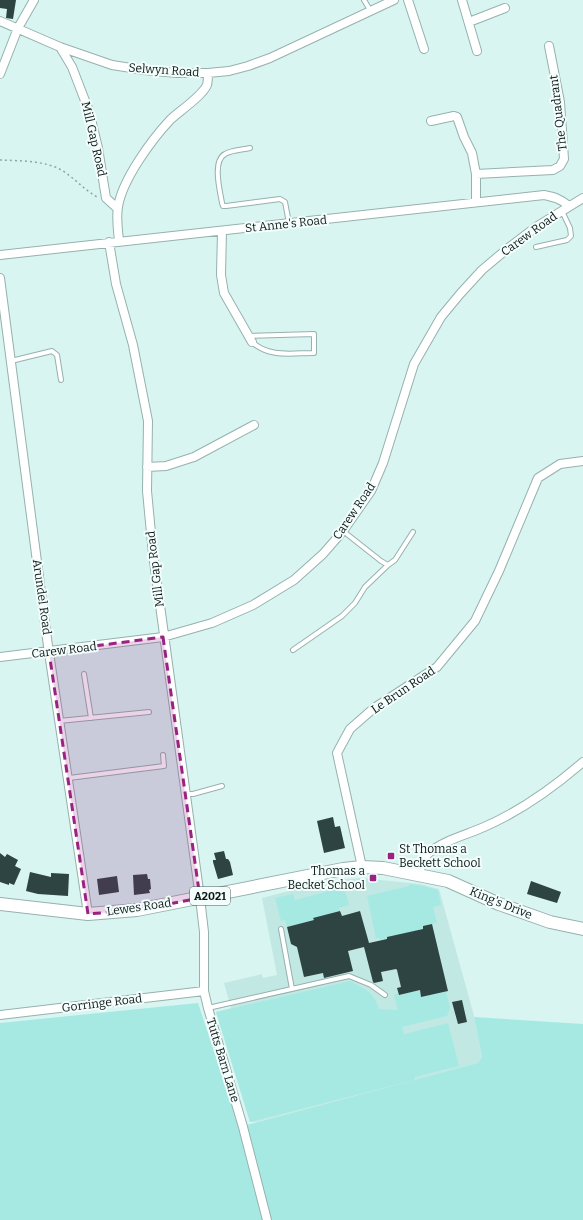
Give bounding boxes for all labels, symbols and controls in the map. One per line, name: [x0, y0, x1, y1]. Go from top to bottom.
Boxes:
street label: Selwyn Road: [128, 61, 200, 79]
street label: The Quadrant: [546, 73, 570, 152]
street label: Mill Gap Road: [79, 100, 109, 178]
street label: Carew Road: [498, 209, 560, 259]
street label: St Anne's Road: [244, 213, 328, 235]
street label: Carew Road: [330, 480, 378, 542]
street label: Mill Gap Road: [143, 530, 167, 608]
street label: Arundel Road: [30, 558, 54, 636]
street label: Carew Road: [31, 639, 97, 661]
street label: Le Brun Road: [368, 664, 438, 716]
place label: St Thomas a Beckett School: [399, 842, 481, 870]
marker: St Thomas a Beckett School: [386, 851, 396, 861]
place label: Thomas a Becket School: [288, 864, 366, 892]
marker: Thomas a Becket School: [368, 873, 378, 883]
street label: King's Drive: [468, 884, 534, 922]
road number: A2021: [190, 887, 230, 905]
street label: Lewes Road: [106, 896, 172, 918]
street label: Gorringe Road: [61, 991, 143, 1015]
street label: Tutts Barn Lane: [204, 1016, 242, 1104]

